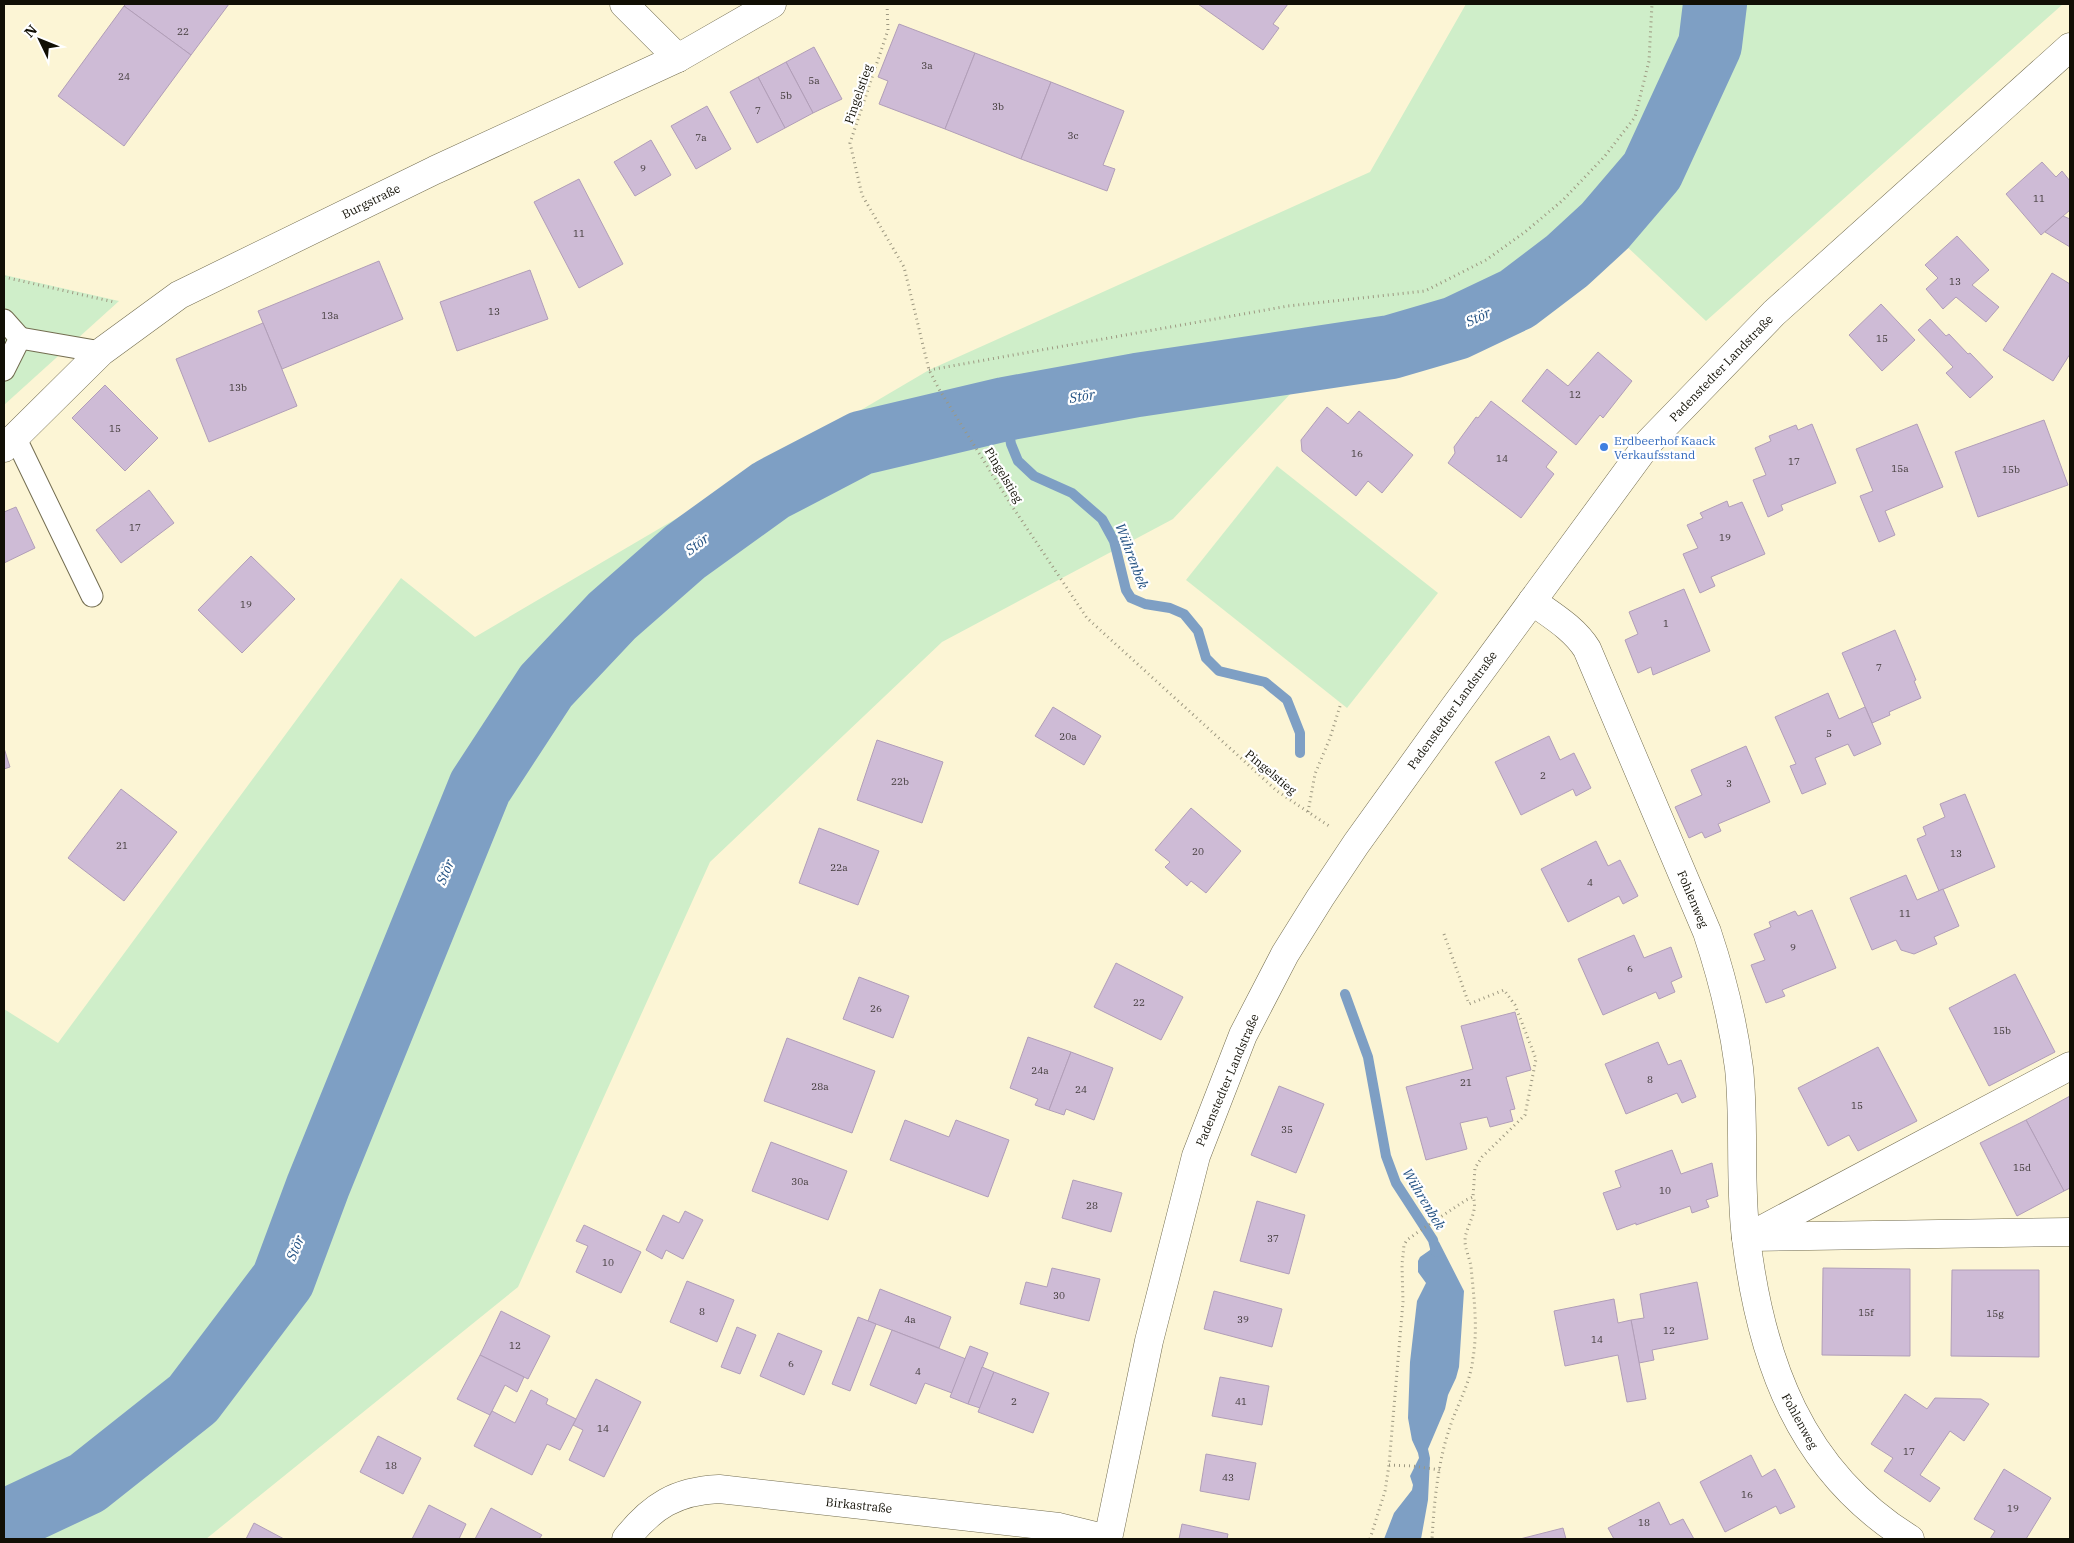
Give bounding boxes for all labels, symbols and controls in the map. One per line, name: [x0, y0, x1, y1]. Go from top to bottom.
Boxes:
north arrow: [15, 15, 65, 65]
text: N: [20, 21, 41, 41]
house number: 22: [177, 25, 189, 38]
house number: 3a: [921, 59, 933, 72]
street label: Pingelstieg: [841, 62, 875, 126]
house number: 24: [118, 70, 130, 83]
house number: 5a: [808, 74, 820, 87]
house number: 5b: [780, 89, 792, 102]
house number: 3b: [992, 100, 1004, 113]
house number: 7: [755, 104, 761, 117]
house number: 3c: [1067, 129, 1079, 142]
house number: 7a: [695, 131, 707, 144]
house number: 9: [640, 162, 646, 175]
street label: Burgstraße: [339, 180, 403, 222]
house number: 11: [2033, 192, 2045, 205]
house number: 11: [573, 227, 585, 240]
house number: 13: [1949, 275, 1961, 288]
water label: Stör: [1462, 303, 1494, 331]
house number: 13: [488, 305, 500, 318]
house number: 13a: [321, 309, 339, 322]
street label: Padenstedter Landstraße: [1666, 312, 1776, 424]
house number: 15: [1876, 332, 1888, 345]
house number: 13b: [229, 381, 247, 394]
water label: Stör: [1067, 385, 1097, 407]
house number: 12: [1569, 388, 1581, 401]
house number: 15: [109, 422, 121, 435]
place label: Erdbeerhof Kaack Verkaufsstand: [1614, 433, 1715, 462]
marker: Erdbeerhof Kaack Verkaufsstand: [1598, 441, 1610, 453]
street label: Pingelstieg: [982, 444, 1027, 506]
house number: 16: [1351, 447, 1363, 460]
house number: 14: [1496, 452, 1508, 465]
house number: 17: [1788, 455, 1800, 468]
house number: 15a: [1891, 462, 1909, 475]
house number: 15b: [2002, 463, 2020, 476]
house number: 17: [129, 521, 141, 534]
water label: Wührenbek: [1111, 521, 1153, 592]
water label: Stör: [681, 529, 713, 560]
house number: 19: [1719, 531, 1731, 544]
house number: 19: [240, 598, 252, 611]
house number: 1: [1663, 617, 1669, 630]
street label: Padenstedter Landstraße: [1404, 648, 1500, 772]
house number: 7: [1876, 661, 1882, 674]
house number: 5: [1826, 727, 1832, 740]
house number: 20a: [1059, 730, 1077, 743]
street label: Pingelstieg: [1242, 746, 1300, 798]
house number: 2: [1540, 769, 1546, 782]
house number: 22b: [891, 775, 909, 788]
house number: 3: [1726, 777, 1732, 790]
house number: 21: [116, 839, 128, 852]
house number: 20: [1192, 845, 1204, 858]
house number: 13: [1950, 847, 1962, 860]
water label: Stör: [431, 856, 458, 888]
house number: 22a: [830, 861, 848, 874]
street label: Fohlenweg: [1674, 868, 1712, 930]
house number: 4: [1587, 876, 1593, 889]
house number: 11: [1899, 907, 1911, 920]
house number: 9: [1790, 941, 1796, 954]
house number: 6: [1627, 962, 1633, 975]
house number: 22: [1133, 996, 1145, 1009]
house number: 26: [870, 1002, 882, 1015]
street label: Padenstedter Landstraße: [1192, 1011, 1262, 1149]
house number: 15b: [1993, 1024, 2011, 1037]
house number: 24a: [1031, 1064, 1049, 1077]
house number: 8: [1647, 1073, 1653, 1086]
house number: 21: [1460, 1076, 1472, 1089]
house number: 28a: [811, 1080, 829, 1093]
house number: 24: [1075, 1083, 1087, 1096]
house number: 15: [1851, 1099, 1863, 1112]
house number: 35: [1281, 1123, 1293, 1136]
house number: 15d: [2013, 1161, 2031, 1174]
water label: Wührenbek: [1399, 1165, 1450, 1234]
house number: 30a: [791, 1175, 809, 1188]
house number: 10: [1659, 1184, 1671, 1197]
house number: 28: [1086, 1199, 1098, 1212]
water label: Stör: [281, 1232, 308, 1264]
house number: 37: [1267, 1232, 1279, 1245]
house number: 10: [602, 1256, 614, 1269]
house number: 30: [1053, 1289, 1065, 1302]
house number: 8: [699, 1305, 705, 1318]
house number: 15f: [1858, 1306, 1874, 1319]
house number: 15g: [1986, 1307, 2004, 1320]
house number: 4a: [904, 1313, 916, 1326]
house number: 39: [1237, 1313, 1249, 1326]
house number: 12: [1663, 1324, 1675, 1337]
house number: 14: [1591, 1333, 1603, 1346]
house number: 12: [509, 1339, 521, 1352]
house number: 6: [788, 1357, 794, 1370]
house number: 4: [915, 1365, 921, 1378]
street label: Fohlenweg: [1779, 1391, 1822, 1452]
house number: 2: [1011, 1395, 1017, 1408]
house number: 41: [1235, 1395, 1247, 1408]
house number: 14: [597, 1422, 609, 1435]
house number: 17: [1903, 1445, 1915, 1458]
house number: 18: [385, 1459, 397, 1472]
house number: 43: [1222, 1471, 1234, 1484]
house number: 16: [1741, 1488, 1753, 1501]
street label: Birkastraße: [825, 1494, 893, 1516]
house number: 19: [2007, 1502, 2019, 1515]
house number: 18: [1638, 1516, 1650, 1529]

